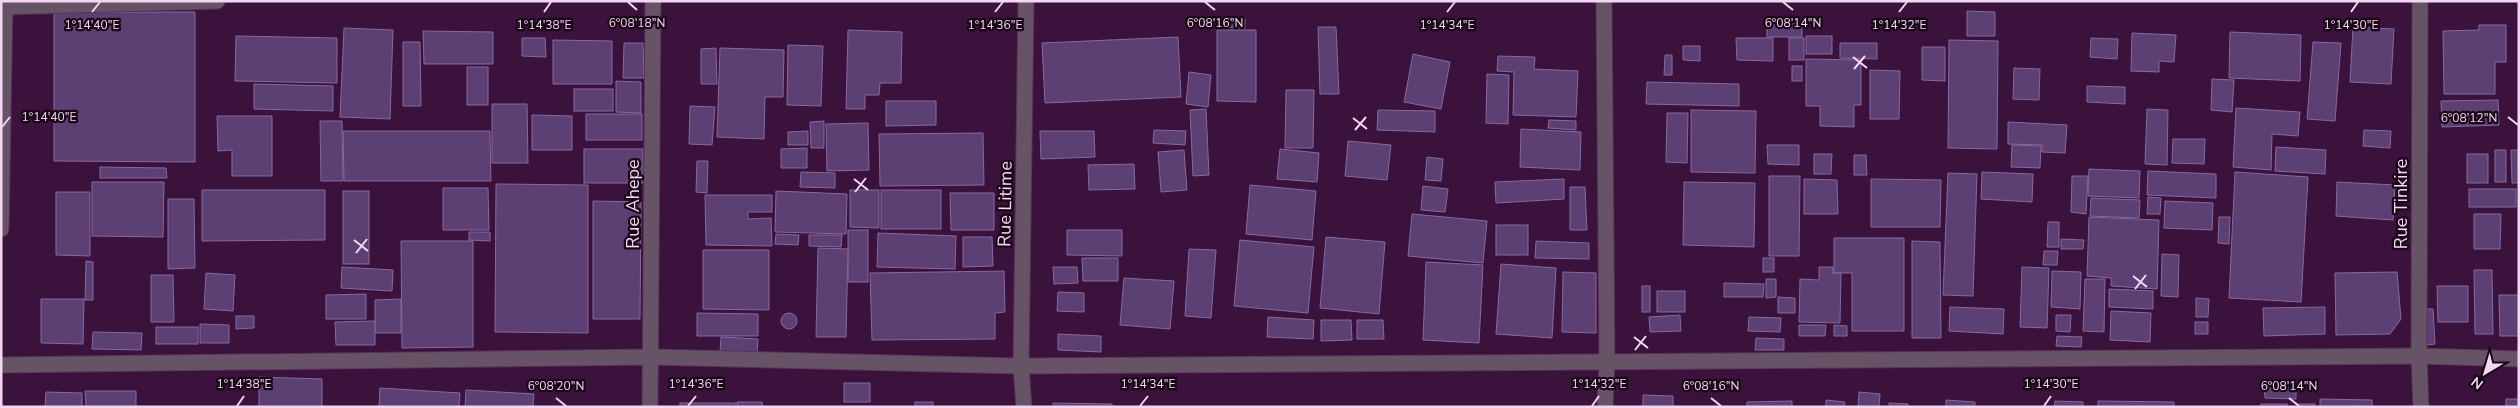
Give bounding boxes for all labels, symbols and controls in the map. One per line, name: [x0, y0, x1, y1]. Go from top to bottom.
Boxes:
text: 6°08'18"N: [609, 15, 665, 31]
text: 6°08'16"N: [1187, 15, 1243, 31]
text: 6°08'14"N: [1765, 15, 1821, 31]
text: 1°14'40"E: [65, 17, 119, 33]
text: 1°14'38"E: [517, 17, 571, 33]
text: 1°14'36"E: [968, 17, 1022, 33]
text: 1°14'34"E: [1420, 17, 1474, 33]
text: 1°14'32"E: [1872, 17, 1926, 33]
text: 1°14'30"E: [2324, 17, 2378, 33]
text: 1°14'40"E: [22, 109, 76, 125]
text: 6°08'12"N: [2441, 110, 2497, 126]
street label: Rue Ahepe: [621, 159, 645, 249]
street label: Rue Tinkire: [2389, 159, 2413, 249]
street label: Rue Litime: [992, 161, 1018, 247]
north arrow: [2460, 348, 2510, 398]
text: N: [2467, 372, 2487, 394]
text: 1°14'38"E: [217, 376, 271, 392]
text: 1°14'36"E: [669, 376, 723, 392]
text: 1°14'34"E: [1121, 376, 1175, 392]
text: 1°14'32"E: [1572, 376, 1626, 392]
text: 1°14'30"E: [2024, 376, 2078, 392]
text: 6°08'20"N: [528, 378, 584, 394]
text: 6°08'16"N: [1683, 378, 1739, 394]
text: 6°08'14"N: [2261, 378, 2317, 394]

